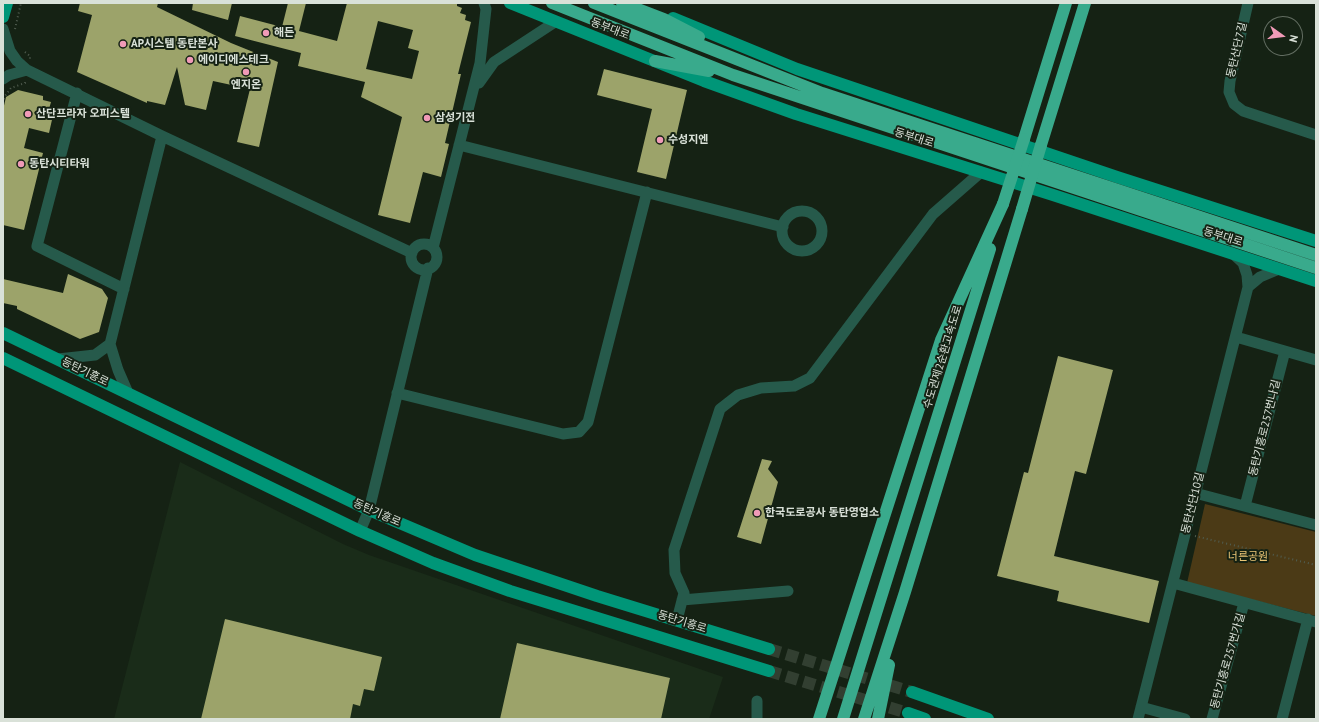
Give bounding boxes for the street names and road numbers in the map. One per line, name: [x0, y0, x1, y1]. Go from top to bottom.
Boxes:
street label: 동부대로: [589, 16, 631, 42]
street label: 동탄산단7길: [1224, 21, 1250, 79]
street label: 동부대로: [893, 126, 935, 150]
street label: 동부대로: [1202, 225, 1244, 249]
street label: 수도권제2순환고속도로: [921, 304, 965, 410]
street label: 동탄기흥로: [59, 355, 111, 389]
street label: 동탄기흥로257번나길: [1247, 378, 1283, 478]
street label: 동탄산단10길: [1179, 471, 1207, 535]
street label: 동탄기흥로: [351, 497, 403, 529]
street label: 동탄기흥로: [656, 608, 708, 636]
street label: 동탄기흥로257번가길: [1208, 612, 1248, 710]

